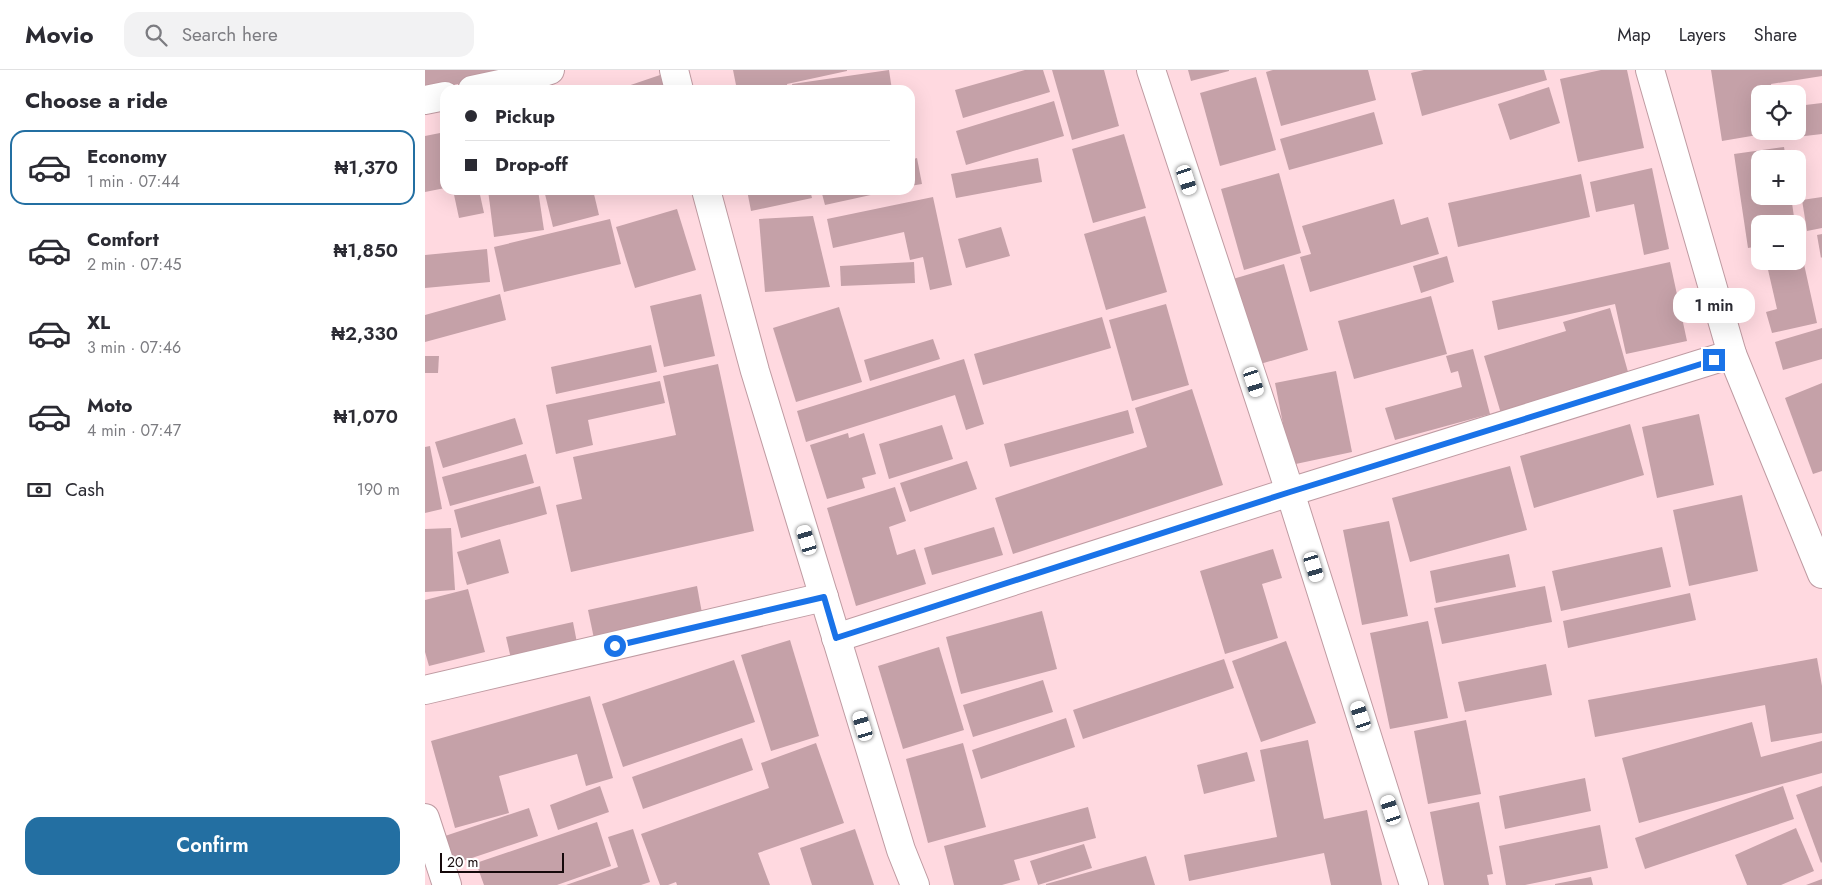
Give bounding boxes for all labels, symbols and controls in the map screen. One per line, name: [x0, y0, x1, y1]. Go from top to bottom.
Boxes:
search box: [124, 12, 474, 57]
text: Movio: [25, 17, 94, 52]
icon: search: [142, 21, 170, 49]
text: Search here: [182, 21, 278, 48]
text: Map: [1617, 22, 1651, 48]
text: Layers: [1679, 22, 1726, 48]
text: Share: [1754, 22, 1797, 48]
text: Choose a ride: [25, 84, 168, 116]
map controls: [1751, 85, 1806, 270]
button: locate: [1751, 85, 1806, 140]
text: Pickup: [495, 103, 555, 130]
text: Economy: [87, 143, 167, 170]
icon: car: [27, 145, 72, 190]
button: +: [1751, 150, 1806, 205]
text: Drop-off: [495, 151, 568, 178]
text: ₦1,370: [335, 154, 398, 181]
car: [1175, 163, 1198, 197]
text: 1 min · 07:44: [87, 170, 180, 193]
button: −: [1751, 215, 1806, 270]
text: Comfort: [87, 226, 159, 253]
icon: car: [27, 228, 72, 273]
text: ₦1,850: [333, 237, 398, 264]
text: 2 min · 07:45: [87, 253, 182, 276]
callout: 1 min: [1673, 288, 1755, 322]
text: 1 min: [1695, 294, 1733, 317]
text: XL: [87, 309, 110, 336]
icon: car: [27, 311, 72, 356]
text: ₦2,330: [331, 320, 398, 347]
text: 3 min · 07:46: [87, 336, 181, 359]
route end: [1703, 349, 1725, 371]
car: [1242, 365, 1265, 399]
text: Moto: [87, 392, 132, 419]
icon: car: [27, 394, 72, 439]
text: ₦1,070: [333, 403, 398, 430]
text: 4 min · 07:47: [87, 419, 181, 442]
icon: cash: [25, 476, 53, 504]
text: Cash: [65, 476, 105, 503]
text: 190 m: [357, 478, 400, 501]
car: [795, 523, 818, 557]
car: [1302, 550, 1325, 584]
route start: [604, 635, 626, 657]
car: [1349, 699, 1372, 733]
car: [851, 709, 874, 743]
car: [1379, 793, 1402, 827]
button: Confirm: [25, 817, 400, 875]
scale bar: [440, 850, 564, 873]
text: 20 m: [447, 852, 479, 872]

